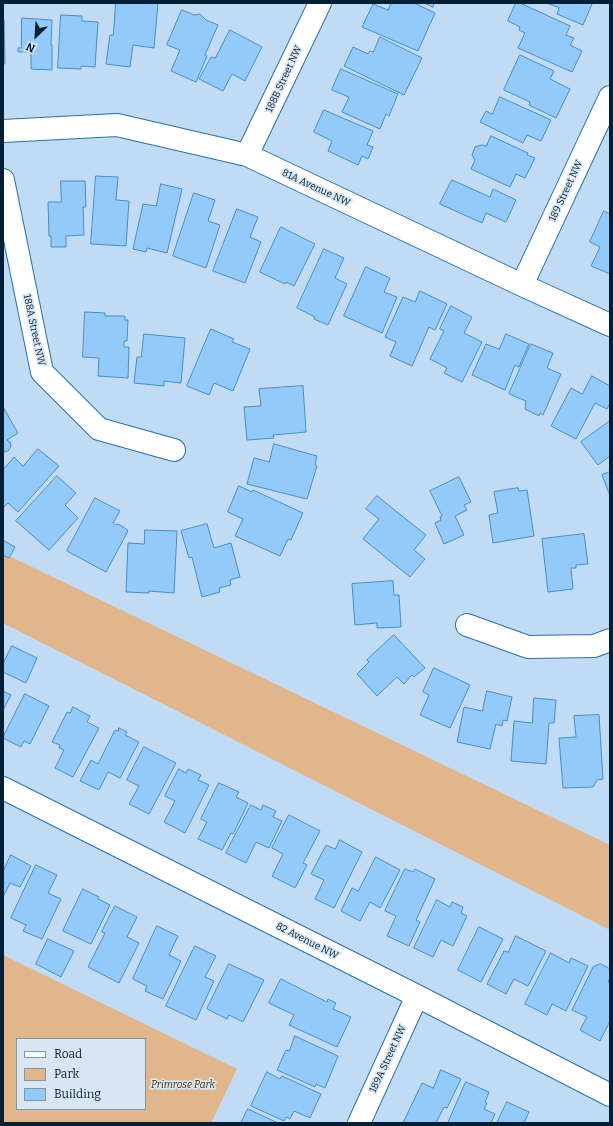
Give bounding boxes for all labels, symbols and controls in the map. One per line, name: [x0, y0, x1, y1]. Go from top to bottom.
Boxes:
north arrow: [16, 16, 56, 56]
text: N: [24, 40, 37, 55]
street label: 188B Street NW: [263, 44, 305, 114]
street label: 189 Street NW: [547, 159, 585, 223]
street label: 81A Avenue NW: [280, 167, 352, 209]
street label: 188A Street NW: [21, 293, 47, 367]
street label: 82 Avenue NW: [274, 920, 340, 962]
street label: 189A Street NW: [367, 1023, 409, 1095]
legend: [16, 1038, 146, 1110]
text: Road: [54, 1047, 82, 1061]
text: Park: [54, 1067, 79, 1081]
park label: Primrose Park: [151, 1079, 215, 1091]
text: Building: [54, 1087, 101, 1101]

